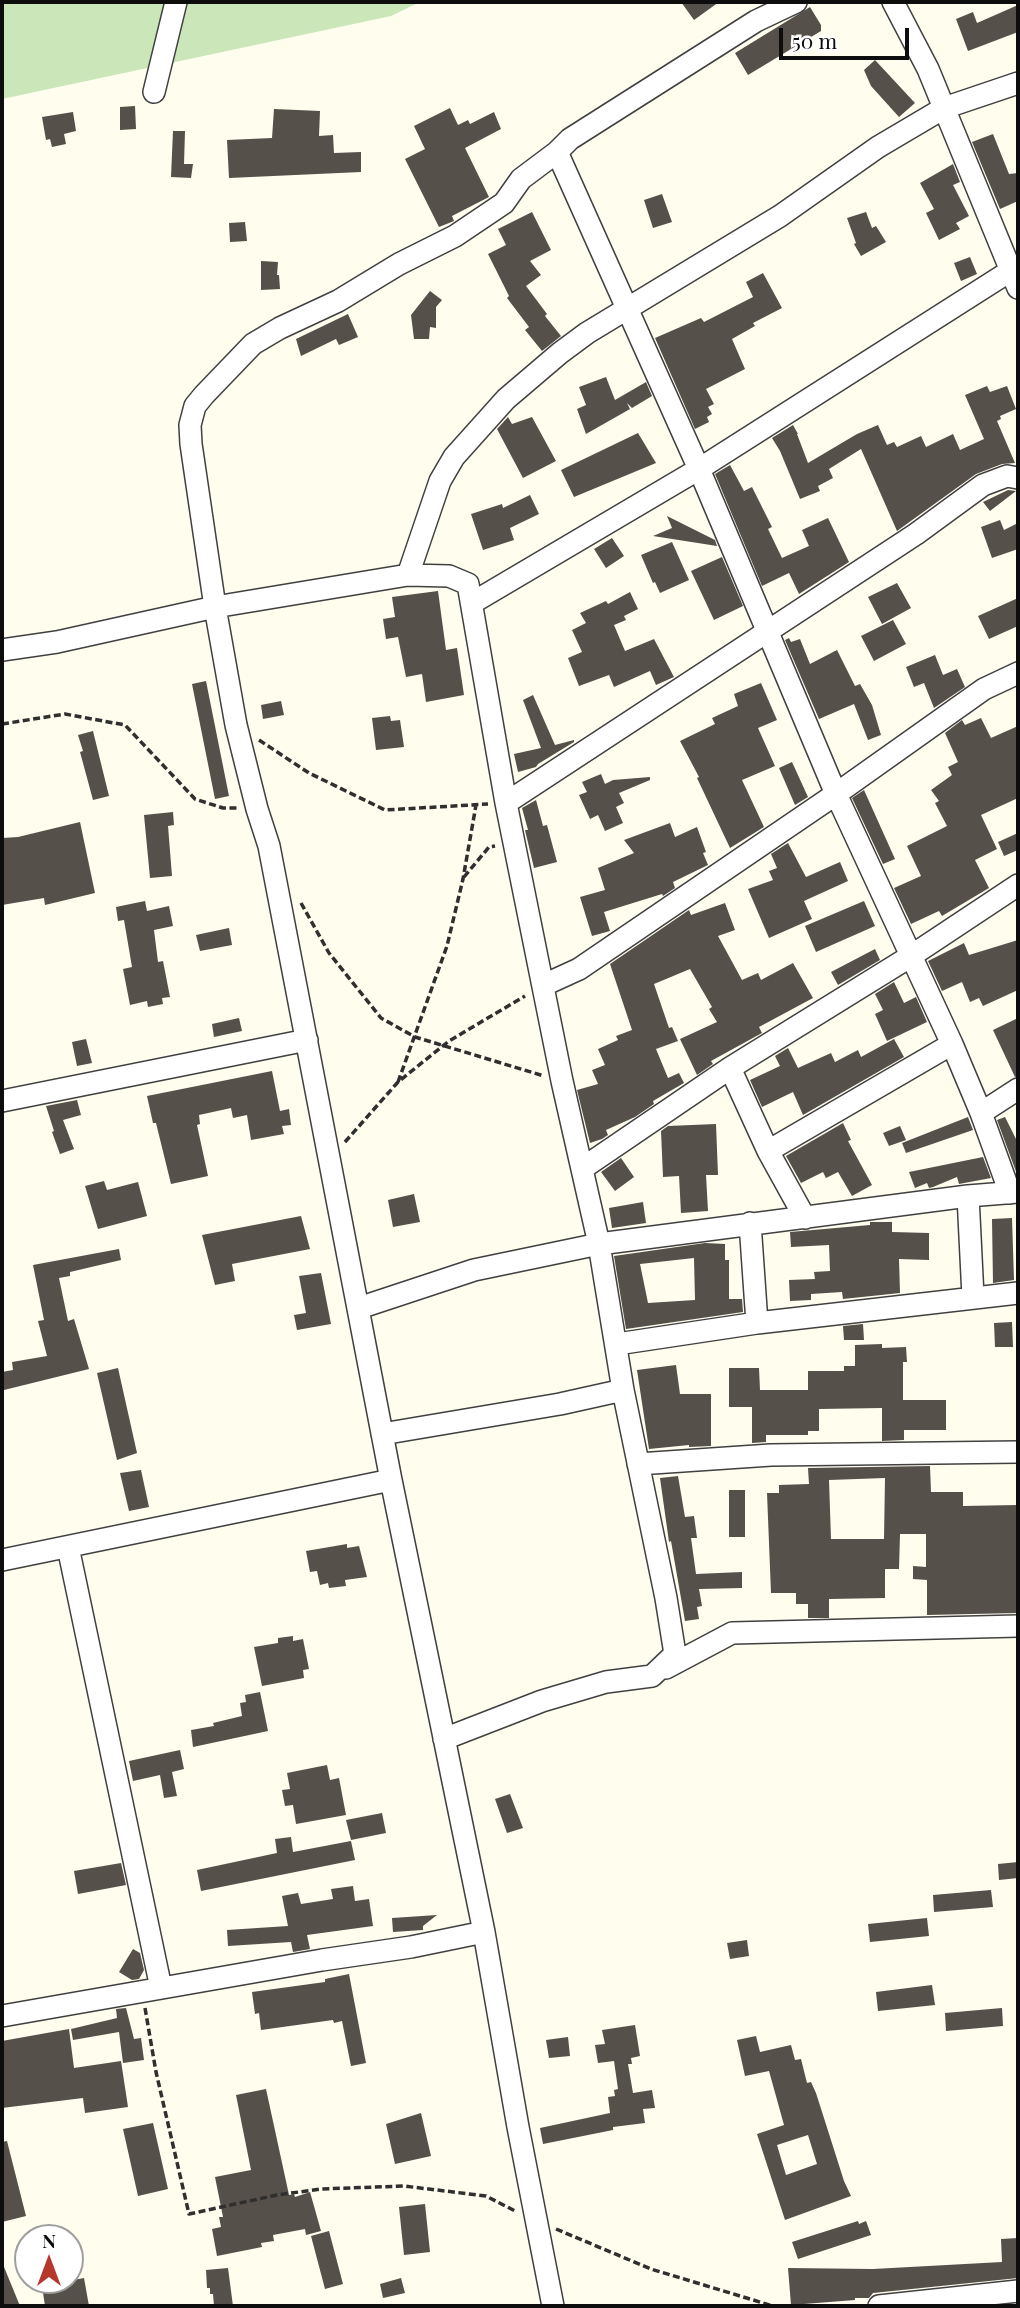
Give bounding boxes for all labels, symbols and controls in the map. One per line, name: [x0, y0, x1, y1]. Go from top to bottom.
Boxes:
scale bar: [782, 14, 912, 58]
text: 50 m: [792, 26, 837, 54]
north arrow: [14, 2224, 84, 2294]
text: N: [42, 2227, 56, 2253]

